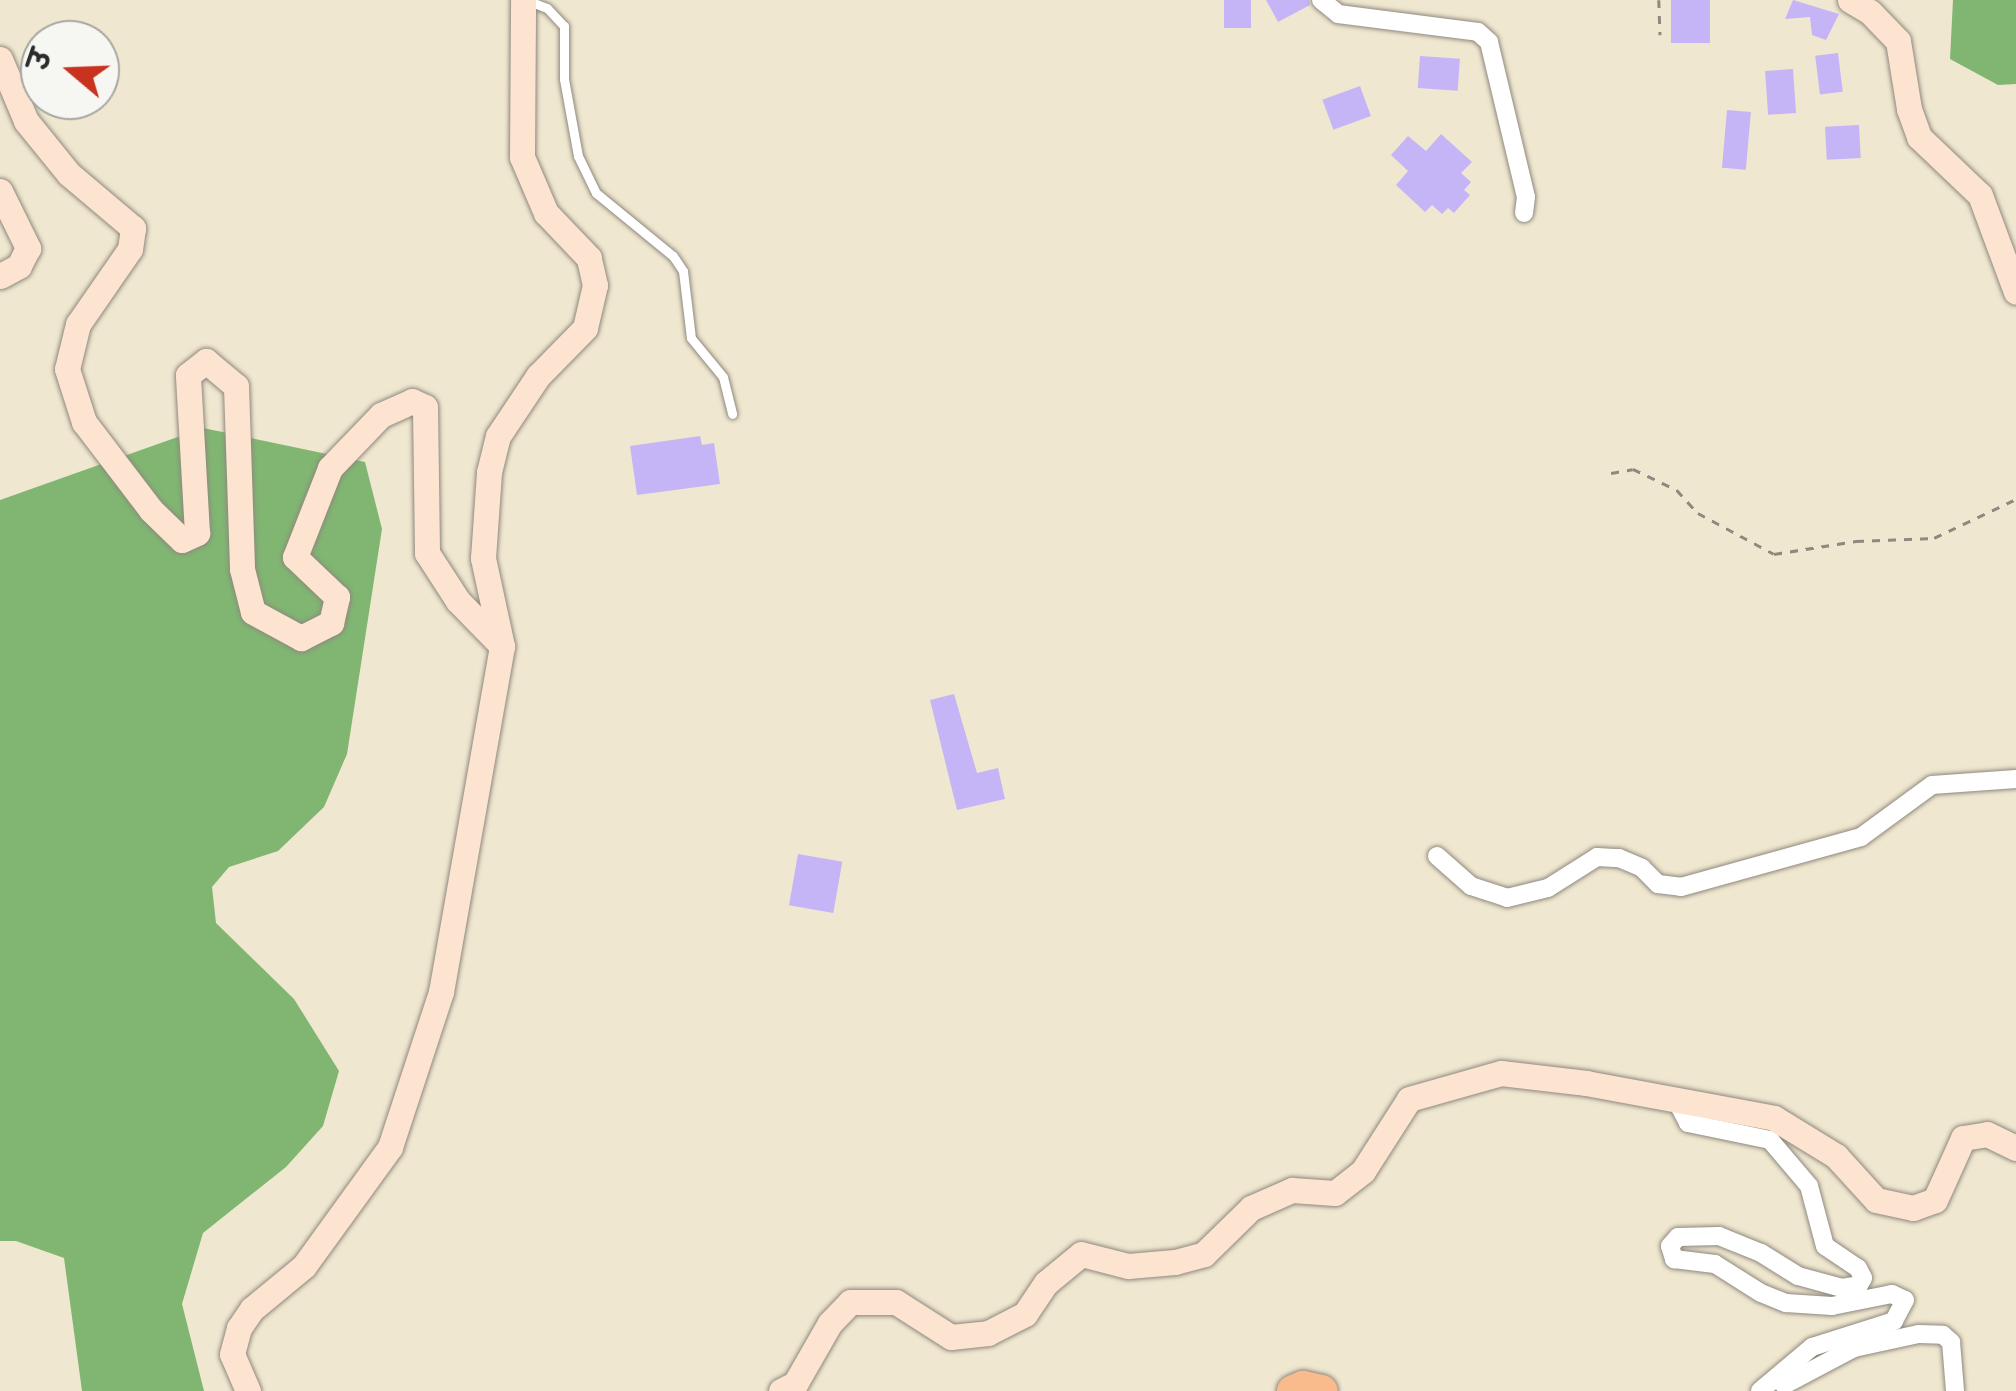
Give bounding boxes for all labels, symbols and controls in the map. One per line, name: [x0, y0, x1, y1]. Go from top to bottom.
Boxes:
north arrow: [20, 20, 120, 120]
text: उ: [21, 45, 65, 76]

